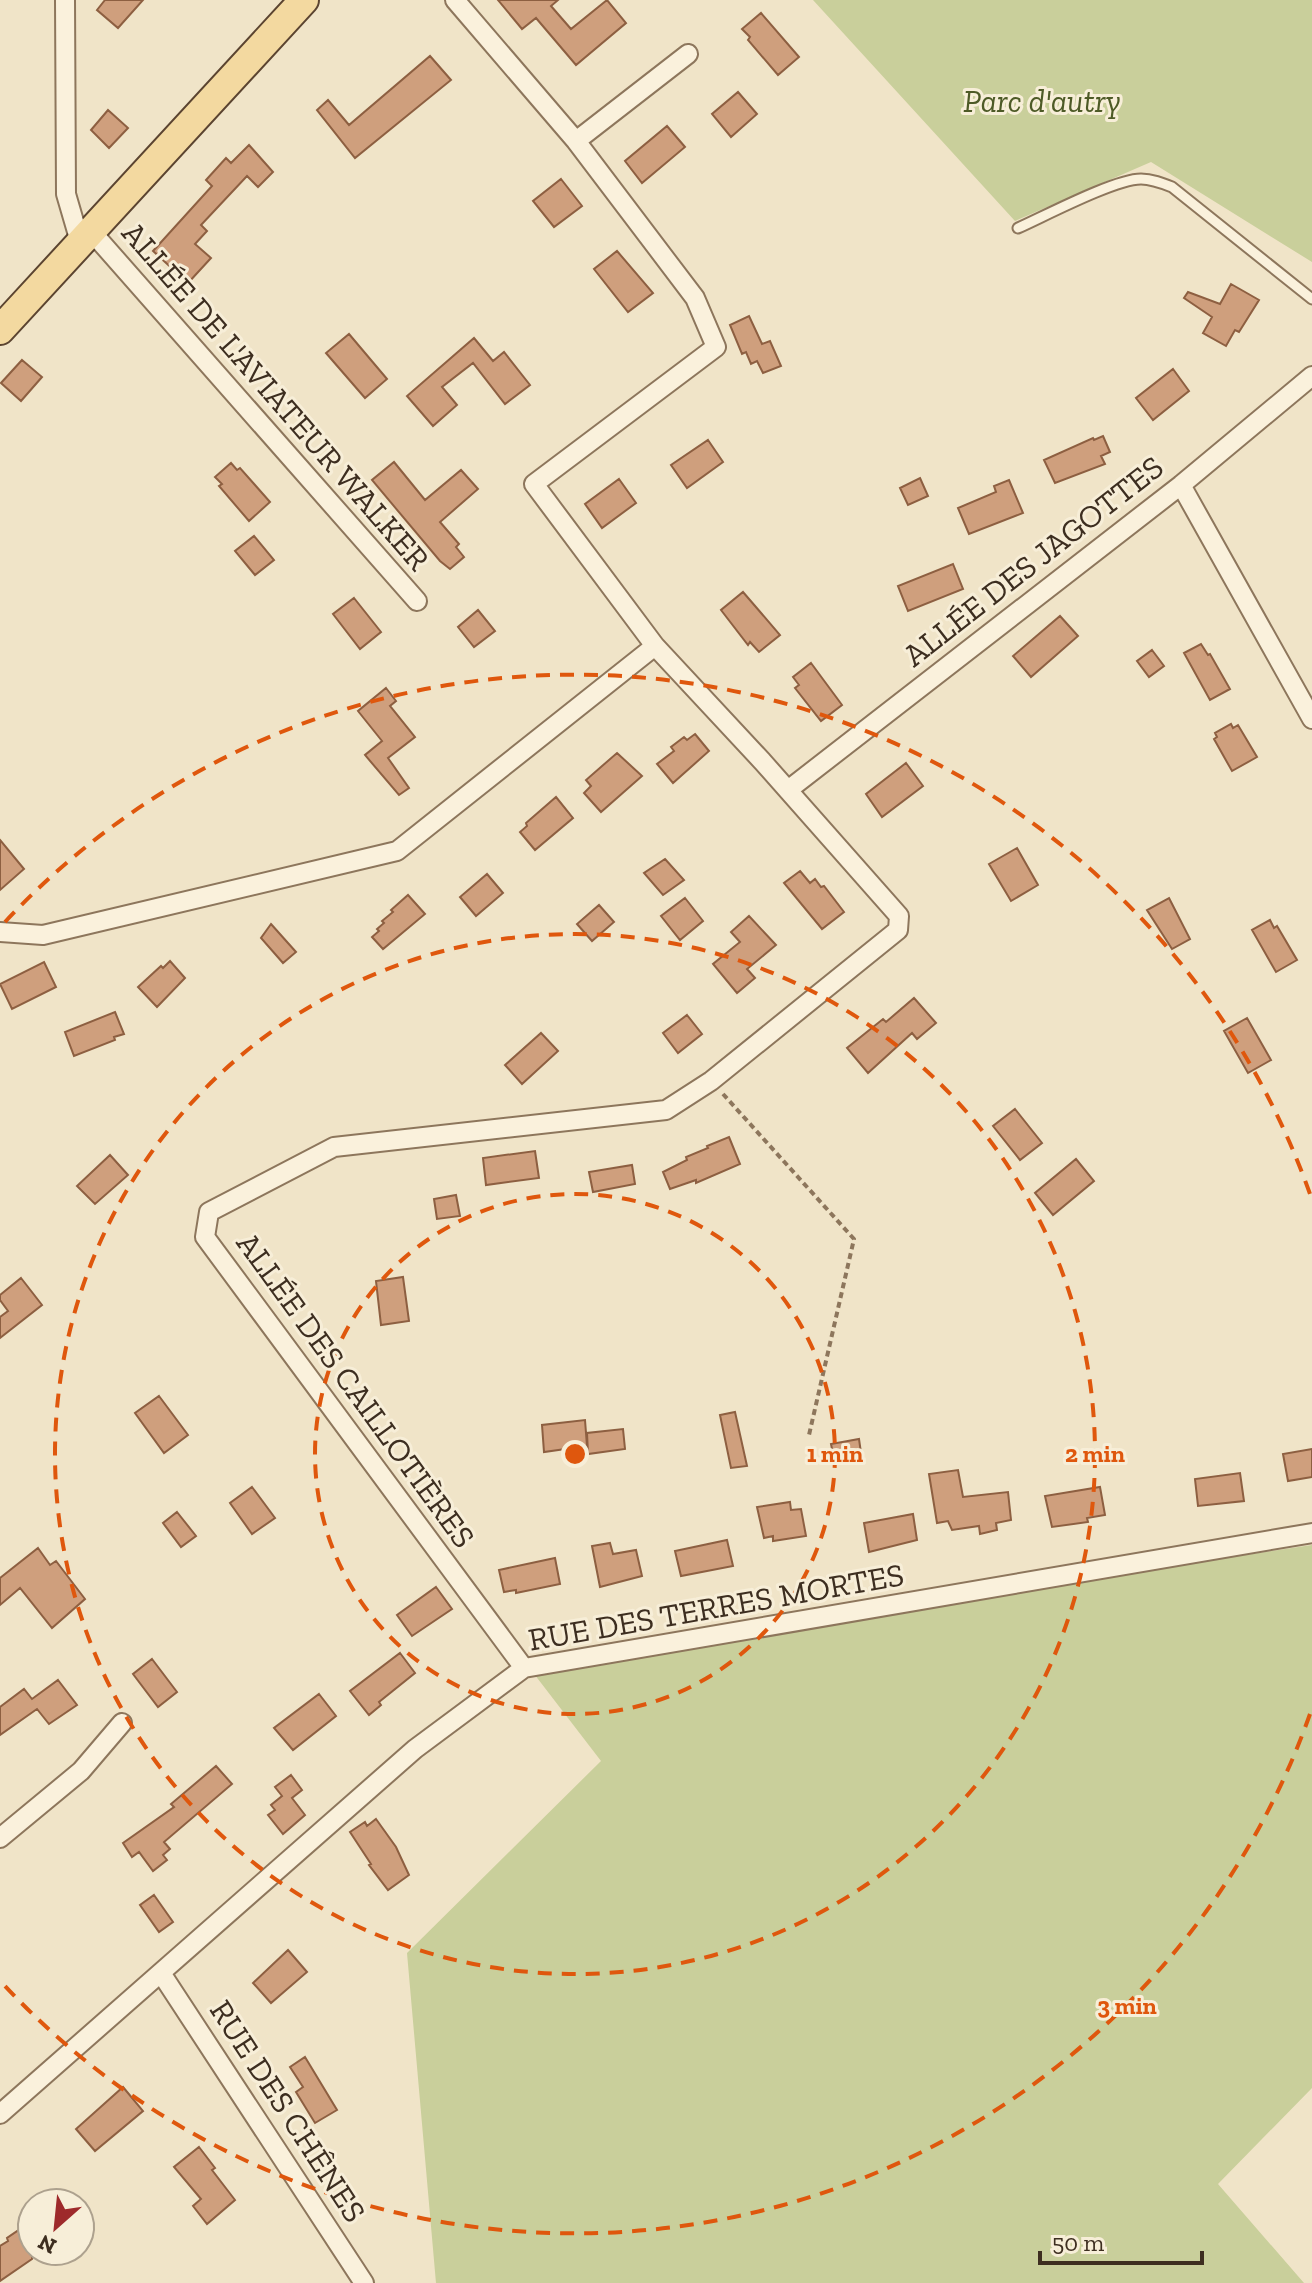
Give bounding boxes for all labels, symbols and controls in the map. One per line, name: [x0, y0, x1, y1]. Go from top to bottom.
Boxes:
park label: Parc d'autry: [963, 82, 1121, 120]
street label: ALLÉE DE L'AVIATEUR WALKER: [114, 214, 438, 578]
street label: ALLÉE DES JAGOTTES: [895, 448, 1171, 674]
street label: ALLÉE DES CAILLOTIÈRES: [229, 1225, 483, 1555]
text: 1 min: [807, 1439, 863, 1468]
text: 2 min: [1065, 1439, 1125, 1468]
centre of rings: [561, 1440, 589, 1468]
street label: RUE DES TERRES MORTES: [525, 1555, 907, 1659]
text: 3 min: [1097, 1991, 1157, 2020]
street label: RUE DES CHÊNES: [202, 1993, 374, 2229]
north arrow: [16, 2187, 96, 2267]
scale bar: [1040, 2215, 1202, 2265]
text: N: [33, 2228, 61, 2260]
text: 50 m: [1052, 2228, 1105, 2257]

